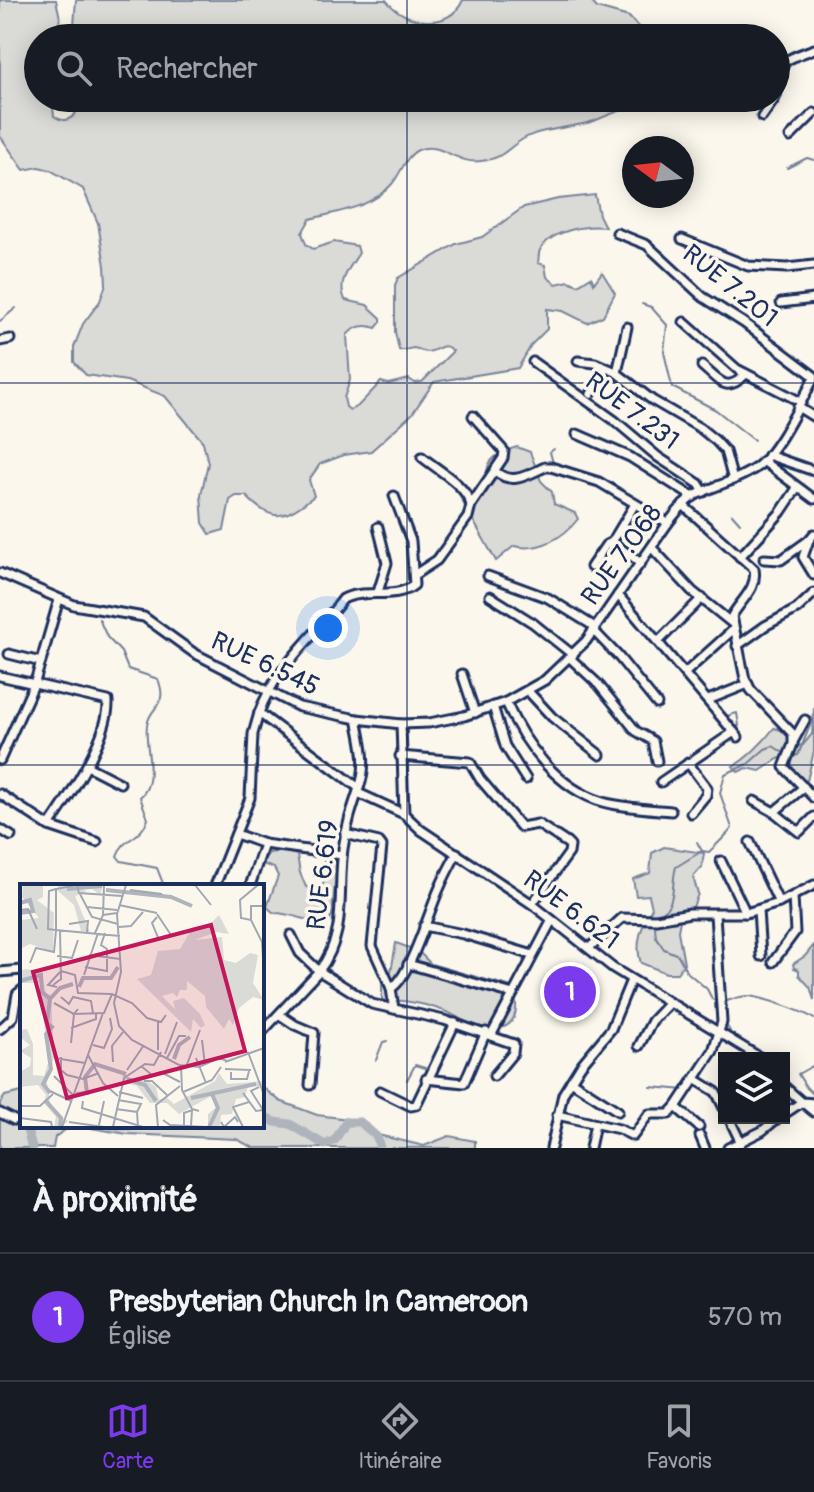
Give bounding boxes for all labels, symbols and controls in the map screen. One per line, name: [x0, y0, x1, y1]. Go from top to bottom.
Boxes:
search box: [24, 24, 790, 112]
icon: search: [52, 46, 96, 90]
text: Rechercher: [116, 50, 258, 87]
north arrow: [622, 136, 694, 208]
street label: RUE 7.201: [676, 238, 784, 334]
street label: RUE 7.231: [579, 365, 685, 457]
street label: RUE 7.068: [575, 498, 669, 612]
your location: [308, 608, 348, 648]
street label: RUE 6.545: [206, 625, 324, 703]
street label: RUE 6.619: [300, 818, 346, 932]
street label: RUE 6.621: [517, 863, 625, 957]
inset map: [20, 884, 264, 1128]
pin: 1: [544, 962, 596, 1022]
map controls: [718, 1052, 790, 1124]
button: layers: [718, 1052, 790, 1124]
text: À proximité: [32, 1179, 198, 1222]
text: Presbyterian Church In Cameroon: [108, 1283, 528, 1320]
text: 1: [53, 1301, 63, 1333]
text: 570 m: [708, 1301, 782, 1333]
text: Église: [108, 1320, 171, 1352]
tab: Carte: [102, 1399, 154, 1475]
tab: Itinéraire: [358, 1399, 442, 1475]
tab: Favoris: [646, 1399, 712, 1475]

